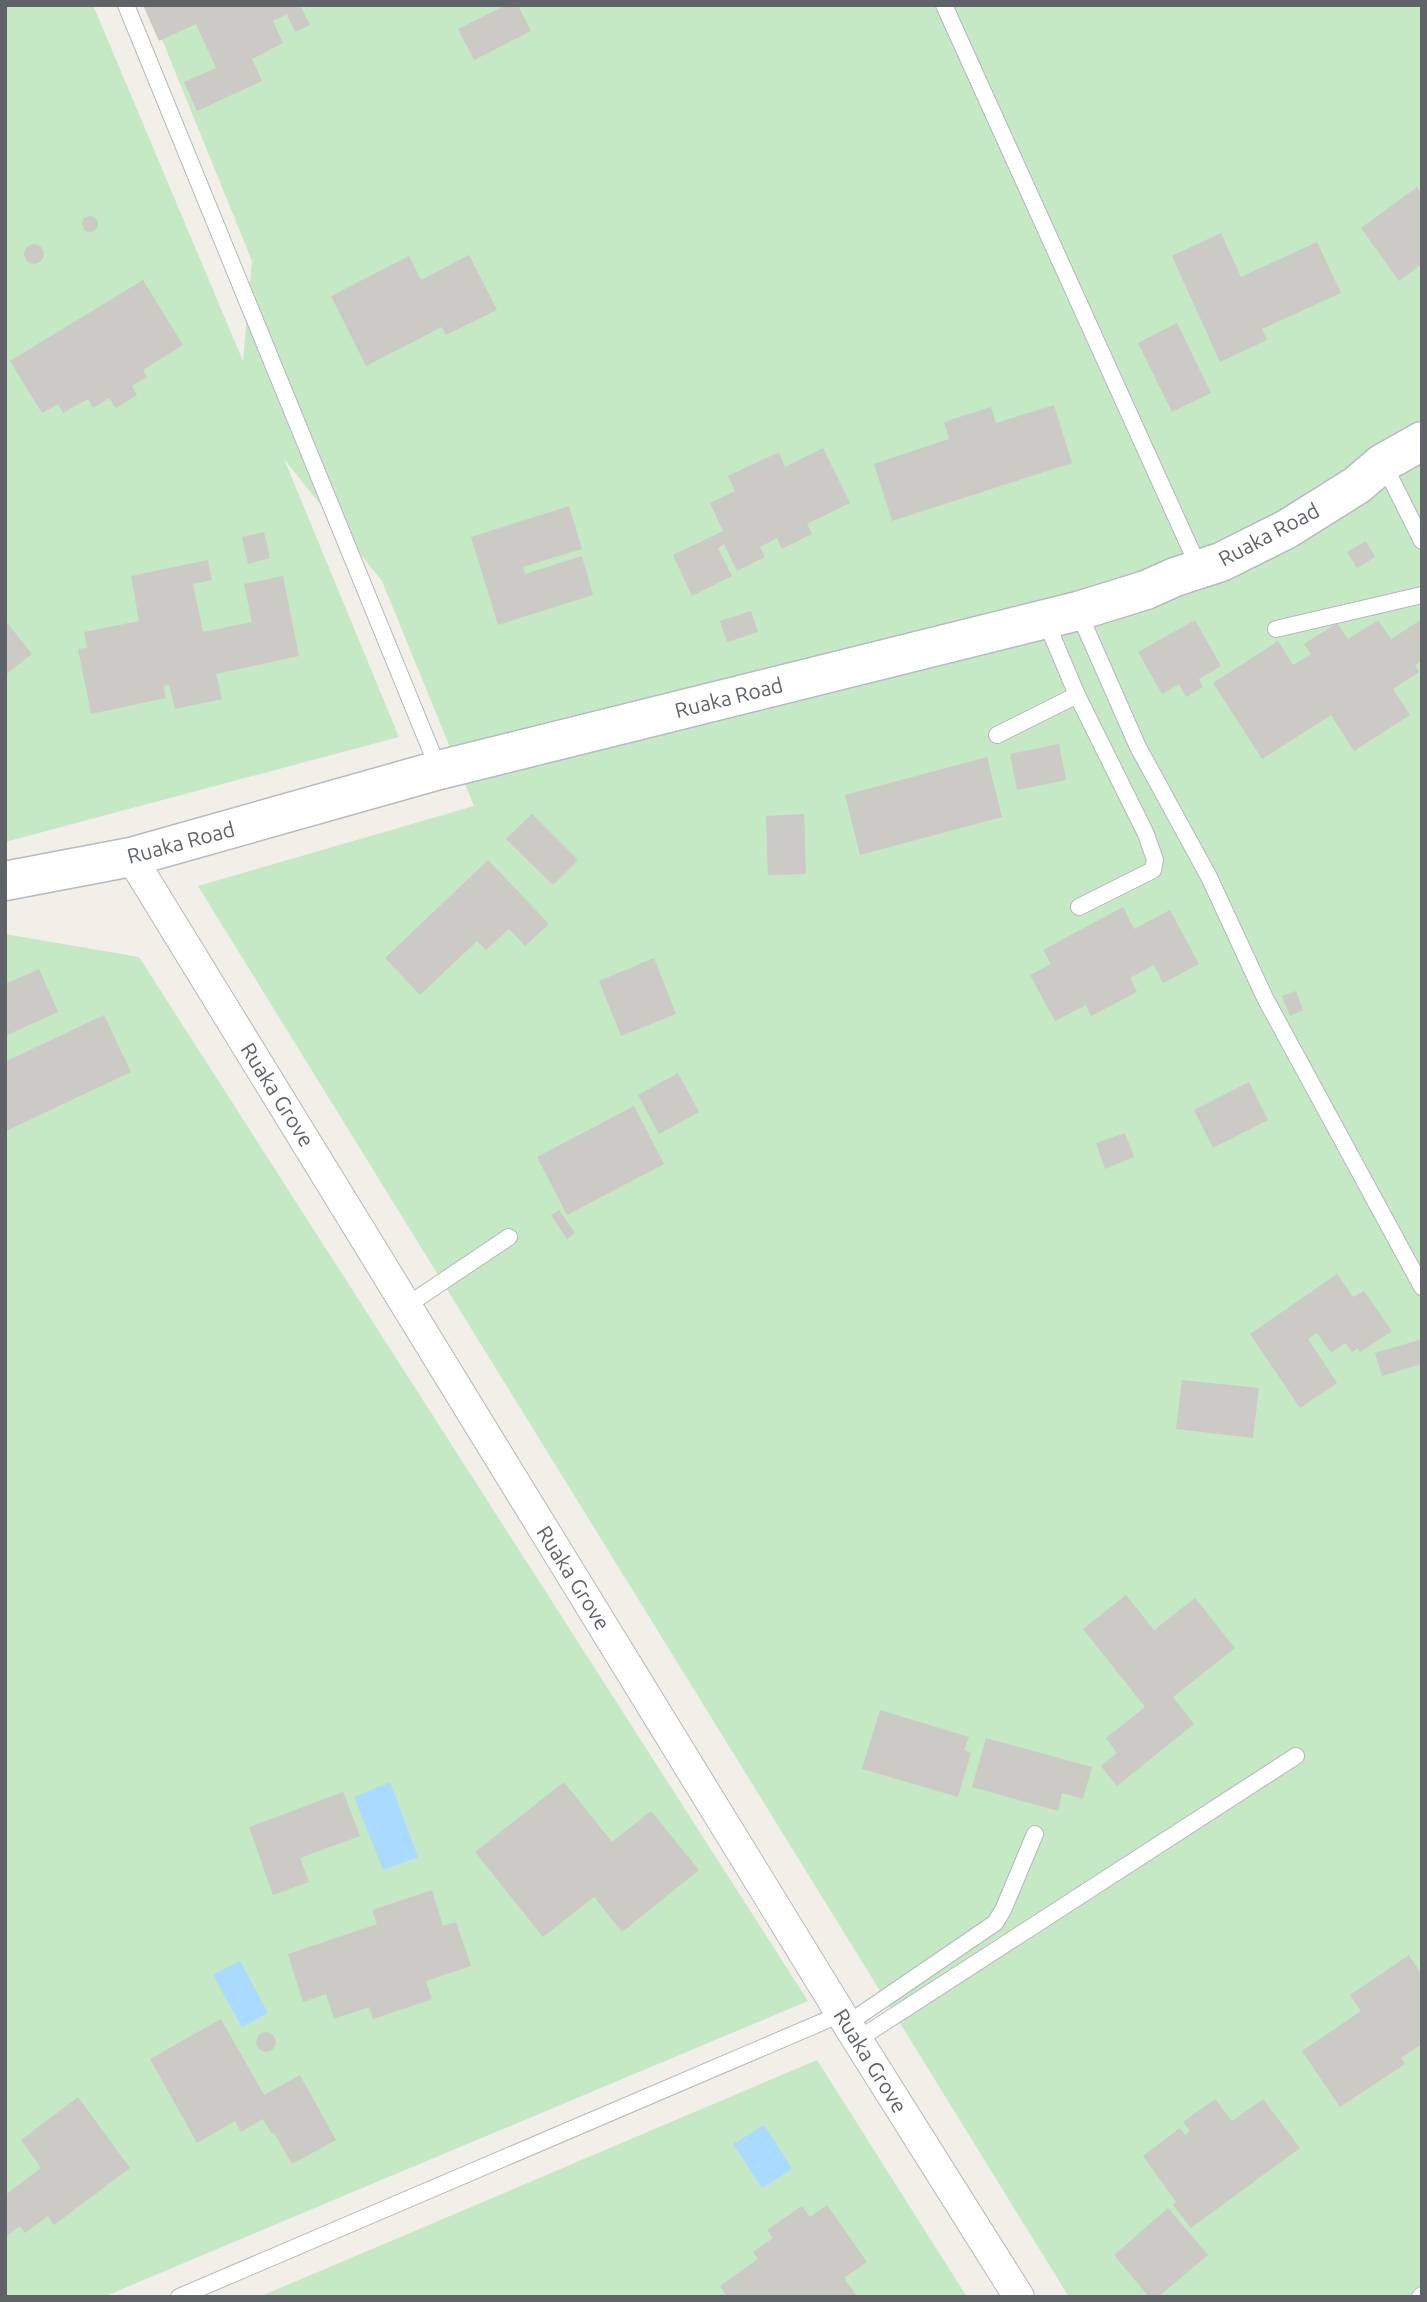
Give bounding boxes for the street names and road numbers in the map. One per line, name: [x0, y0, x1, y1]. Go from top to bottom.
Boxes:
street label: Ruaka Road: [1214, 498, 1323, 571]
street label: Ruaka Road: [672, 672, 785, 722]
street label: Ruaka Road: [124, 816, 237, 868]
street label: Ruaka Grove: [236, 1038, 319, 1151]
street label: Ruaka Grove: [532, 1521, 615, 1634]
street label: Ruaka Grove: [829, 2004, 912, 2117]

